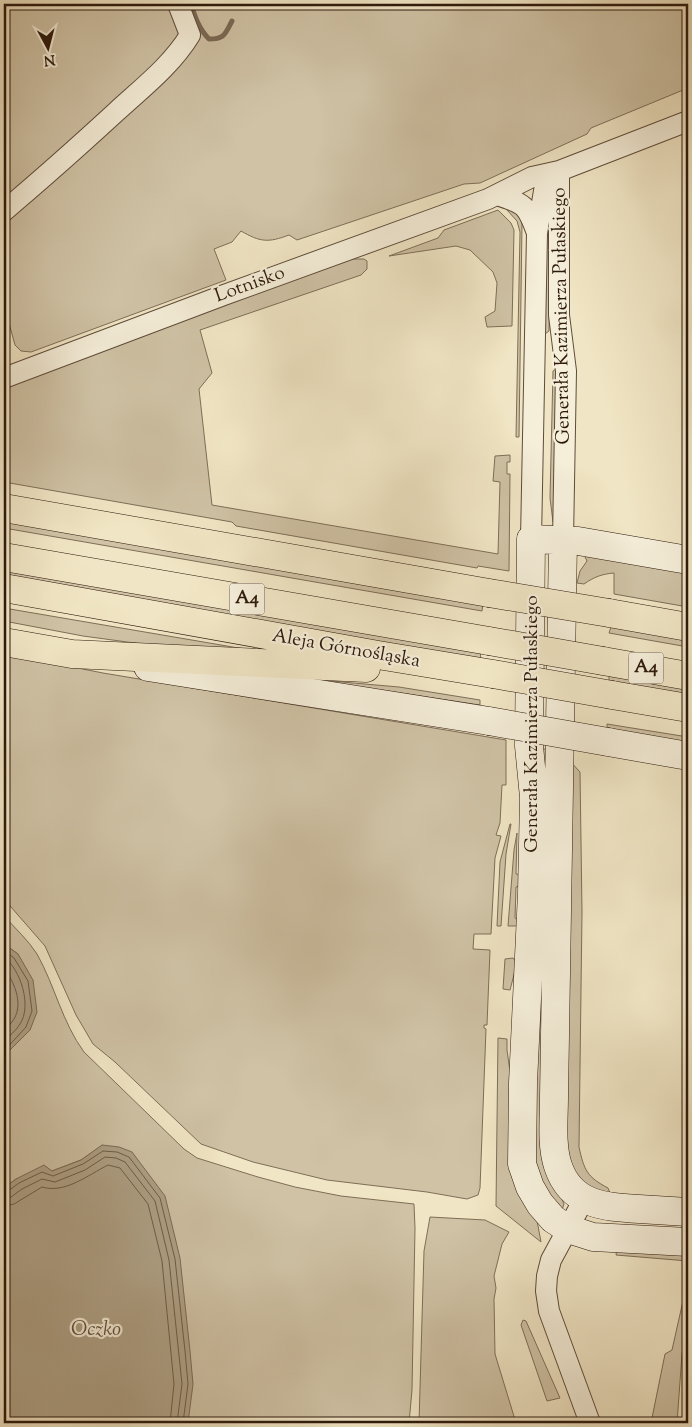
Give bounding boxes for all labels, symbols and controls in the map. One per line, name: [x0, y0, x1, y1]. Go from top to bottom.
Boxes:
north arrow: [22, 22, 72, 72]
text: N: [43, 48, 56, 70]
street label: Generała Kazimierza Pułaskiego: [546, 187, 578, 445]
street label: Lotnisko: [211, 260, 289, 310]
road number: A4: [230, 584, 264, 614]
street label: Generała Kazimierza Pułaskiego: [519, 595, 546, 853]
street label: Aleja Górnośląska: [270, 623, 422, 675]
road number: A4: [628, 652, 664, 684]
water label: Oczko: [71, 1316, 121, 1345]

